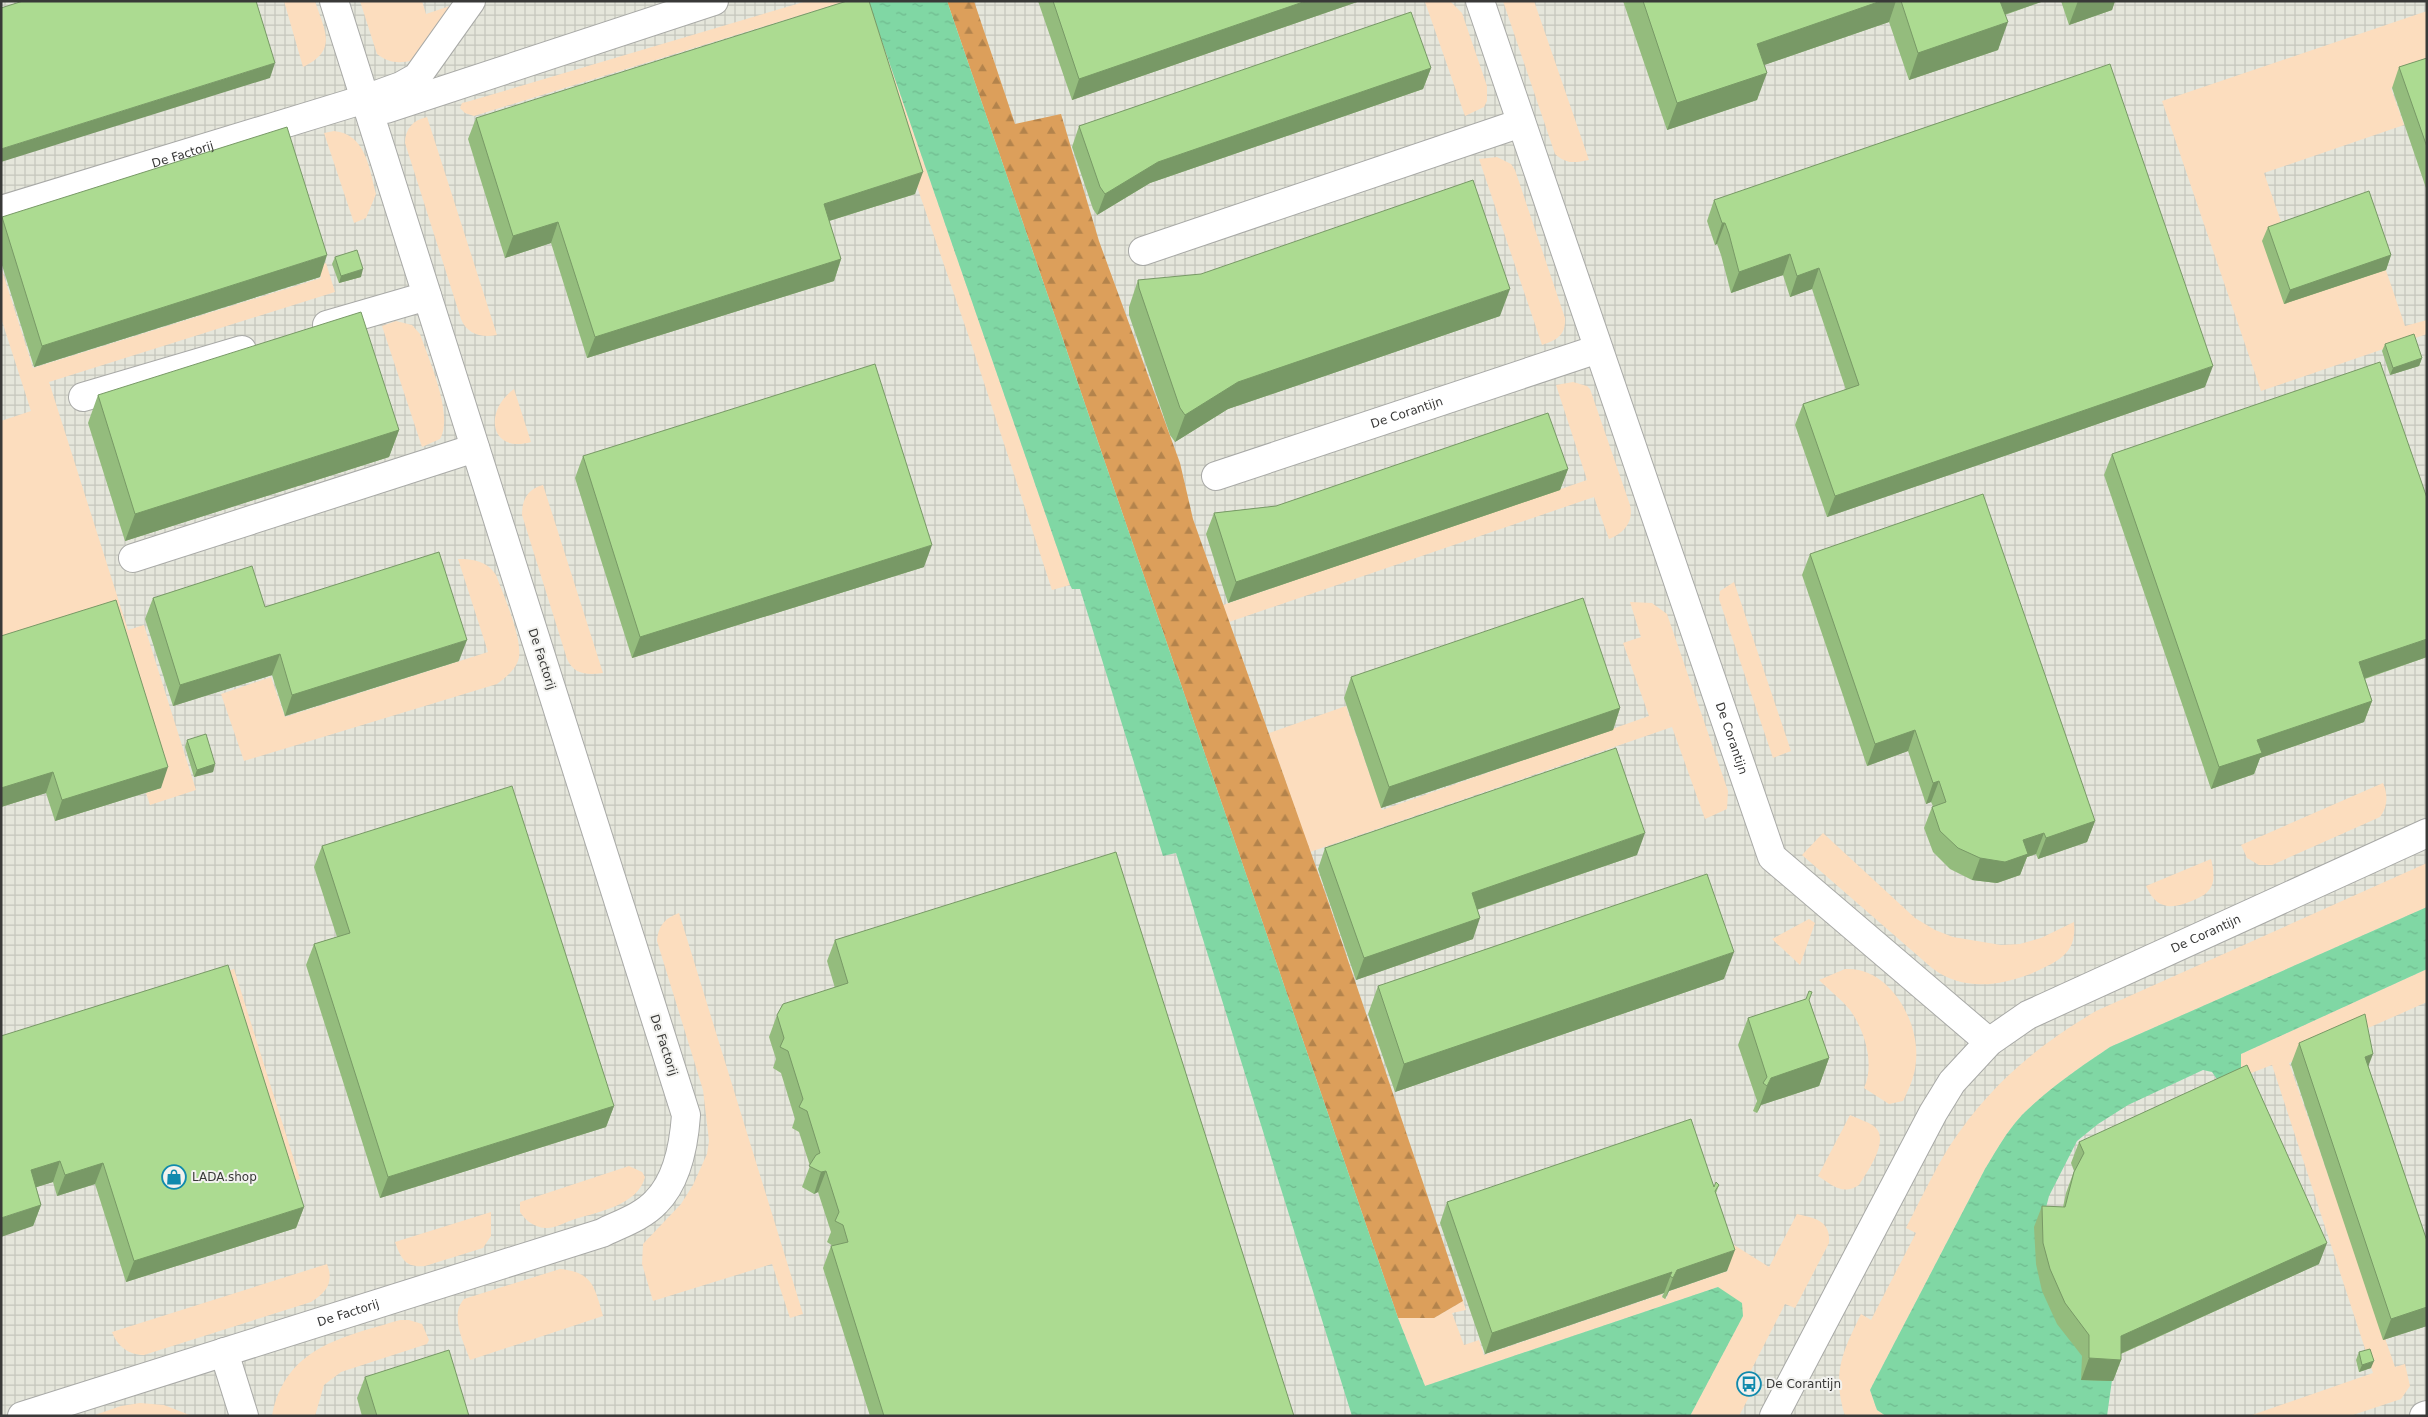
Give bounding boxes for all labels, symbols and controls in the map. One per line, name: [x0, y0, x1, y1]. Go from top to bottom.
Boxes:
street label: De Factorij: [150, 139, 215, 171]
street label: De Corantijn: [1369, 394, 1445, 431]
street label: De Factorij: [525, 626, 559, 692]
street label: De Corantijn: [1713, 700, 1750, 776]
street label: De Corantijn: [2169, 912, 2243, 956]
street label: De Factorij: [647, 1012, 681, 1078]
shop icon: LADA.shop: [161, 1164, 187, 1190]
place label: LADA.shop: [192, 1170, 257, 1184]
street label: De Factorij: [316, 1297, 381, 1329]
bus stop icon: De Corantijn: [1736, 1371, 1762, 1397]
place label: De Corantijn: [1766, 1377, 1841, 1391]

